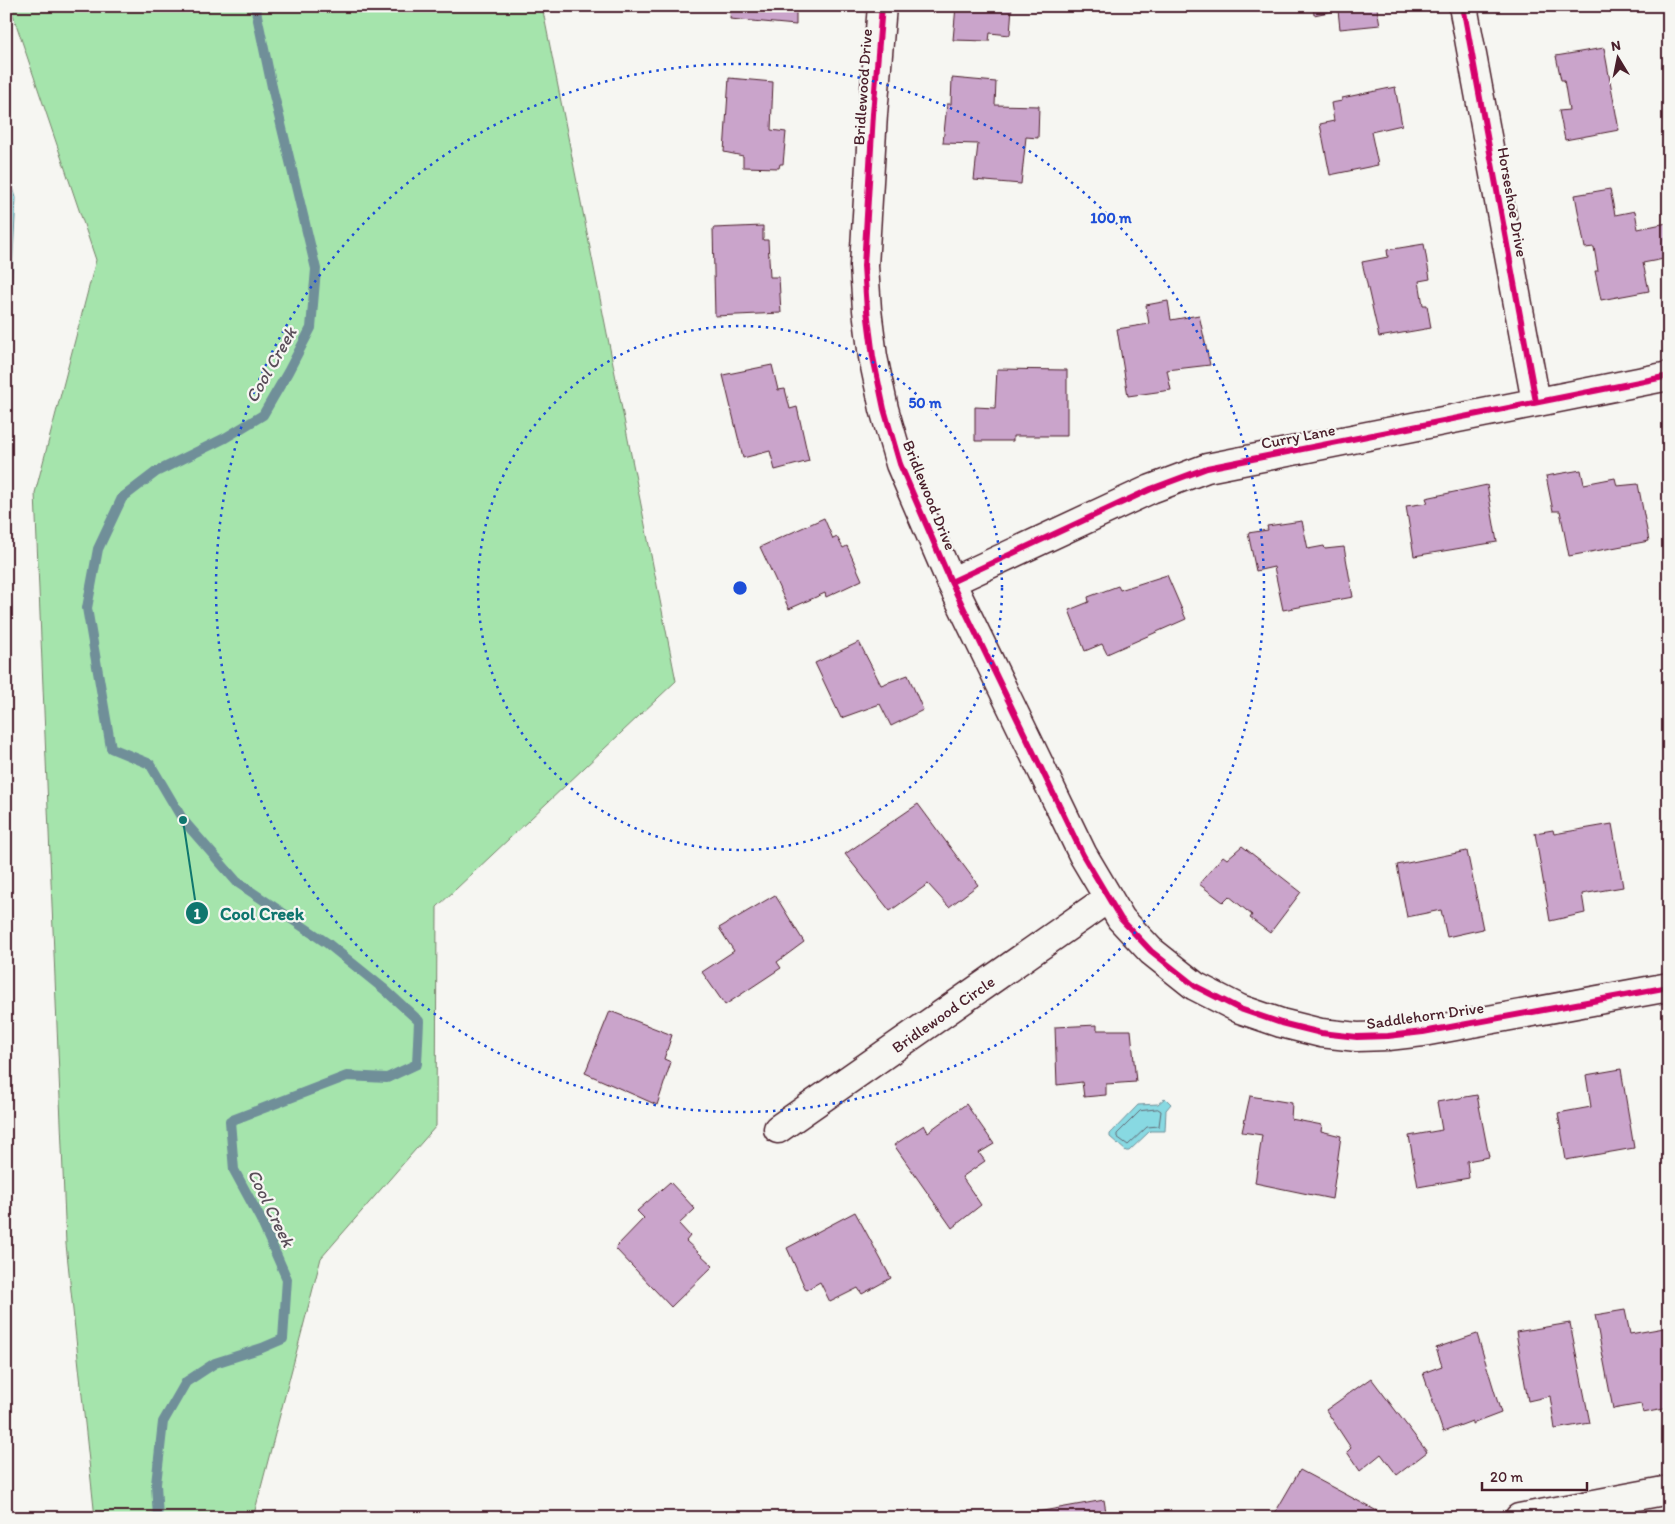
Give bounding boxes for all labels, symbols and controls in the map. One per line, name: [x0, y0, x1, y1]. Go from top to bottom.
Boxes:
street label: Bridlewood Drive: [849, 28, 876, 146]
north arrow: [1592, 32, 1642, 82]
text: N: [1610, 36, 1622, 55]
street label: Horseshoe Drive: [1493, 146, 1532, 259]
text: 100 m: [1090, 209, 1132, 227]
water label: Cool Creek: [240, 322, 302, 407]
text: 50 m: [908, 394, 942, 412]
street label: Curry Lane: [1259, 420, 1337, 453]
street label: Bridlewood Drive: [899, 437, 960, 553]
centre of rings: [731, 579, 749, 597]
callout: Cool Creek: [185, 897, 314, 930]
text: Cool Creek: [220, 903, 305, 925]
text: 1: [194, 905, 201, 923]
street label: Bridlewood Circle: [888, 972, 999, 1057]
street label: Saddlehorn Drive: [1365, 998, 1485, 1033]
water label: Cool Creek: [243, 1165, 300, 1252]
scale bar: [1482, 1459, 1588, 1491]
text: 20 m: [1490, 1468, 1524, 1486]

